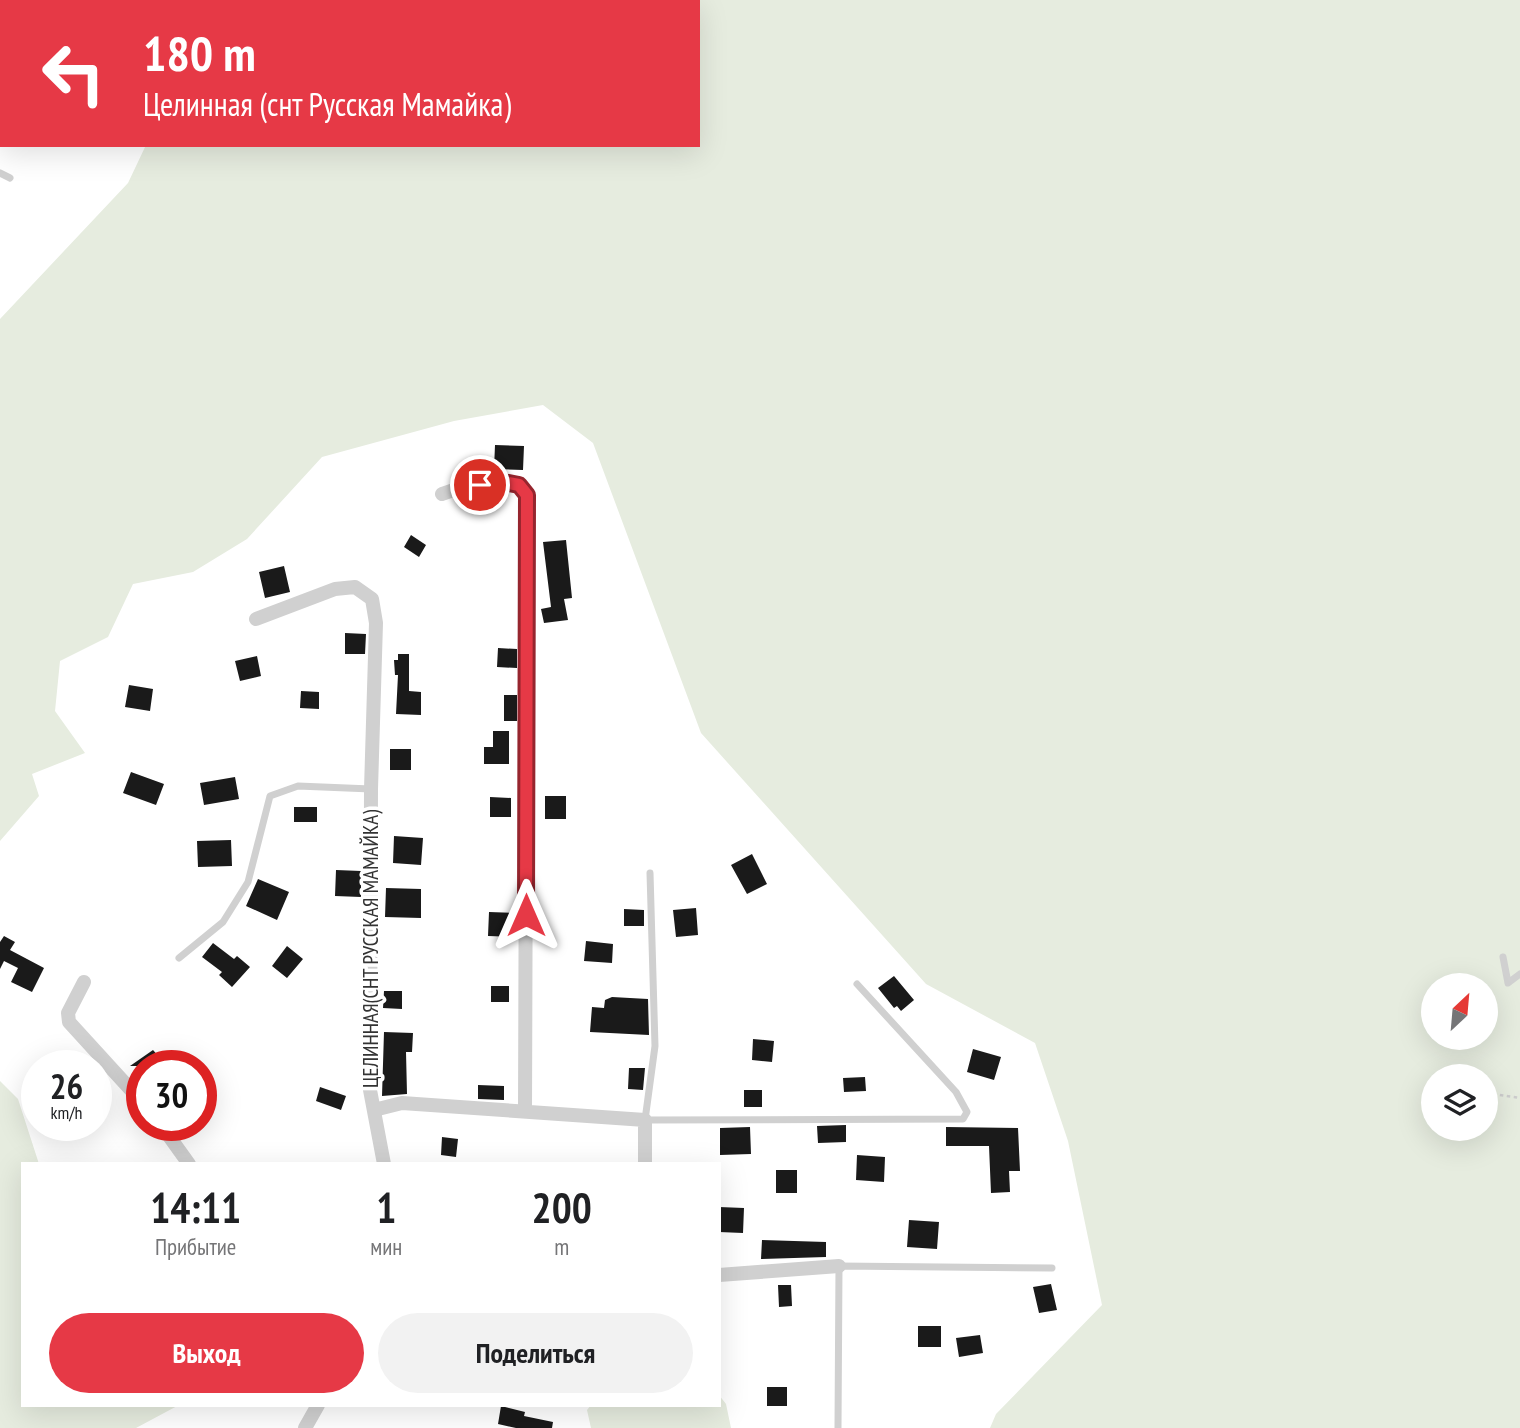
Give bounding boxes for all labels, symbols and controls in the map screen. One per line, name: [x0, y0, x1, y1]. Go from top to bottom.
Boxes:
text: 180 m: [143, 21, 256, 85]
icon: left: [28, 28, 119, 119]
text: Целинная (снт Русская Мамайка): [143, 83, 511, 125]
pin: [450, 455, 510, 515]
icon: arrive: [461, 466, 499, 504]
street label: ЦЕЛИННАЯ(СНТ РУССКАЯ МАМАЙКА): [357, 810, 384, 1088]
position arrow: [489, 878, 563, 952]
north arrow: [1421, 973, 1498, 1050]
map controls: [1421, 973, 1498, 1141]
speed limit sign: 30: [126, 1050, 217, 1141]
text: 26: [50, 1063, 83, 1109]
button: layers: [1421, 1064, 1498, 1141]
text: km/h: [51, 1101, 82, 1124]
text: 14:11: [150, 1180, 241, 1235]
text: 1: [376, 1180, 396, 1235]
text: 200: [532, 1180, 592, 1235]
text: Прибытие: [155, 1232, 236, 1261]
text: мин: [370, 1232, 402, 1261]
text: m: [554, 1232, 569, 1261]
button: Выход: [49, 1313, 364, 1393]
button: Поделиться: [378, 1313, 693, 1393]

